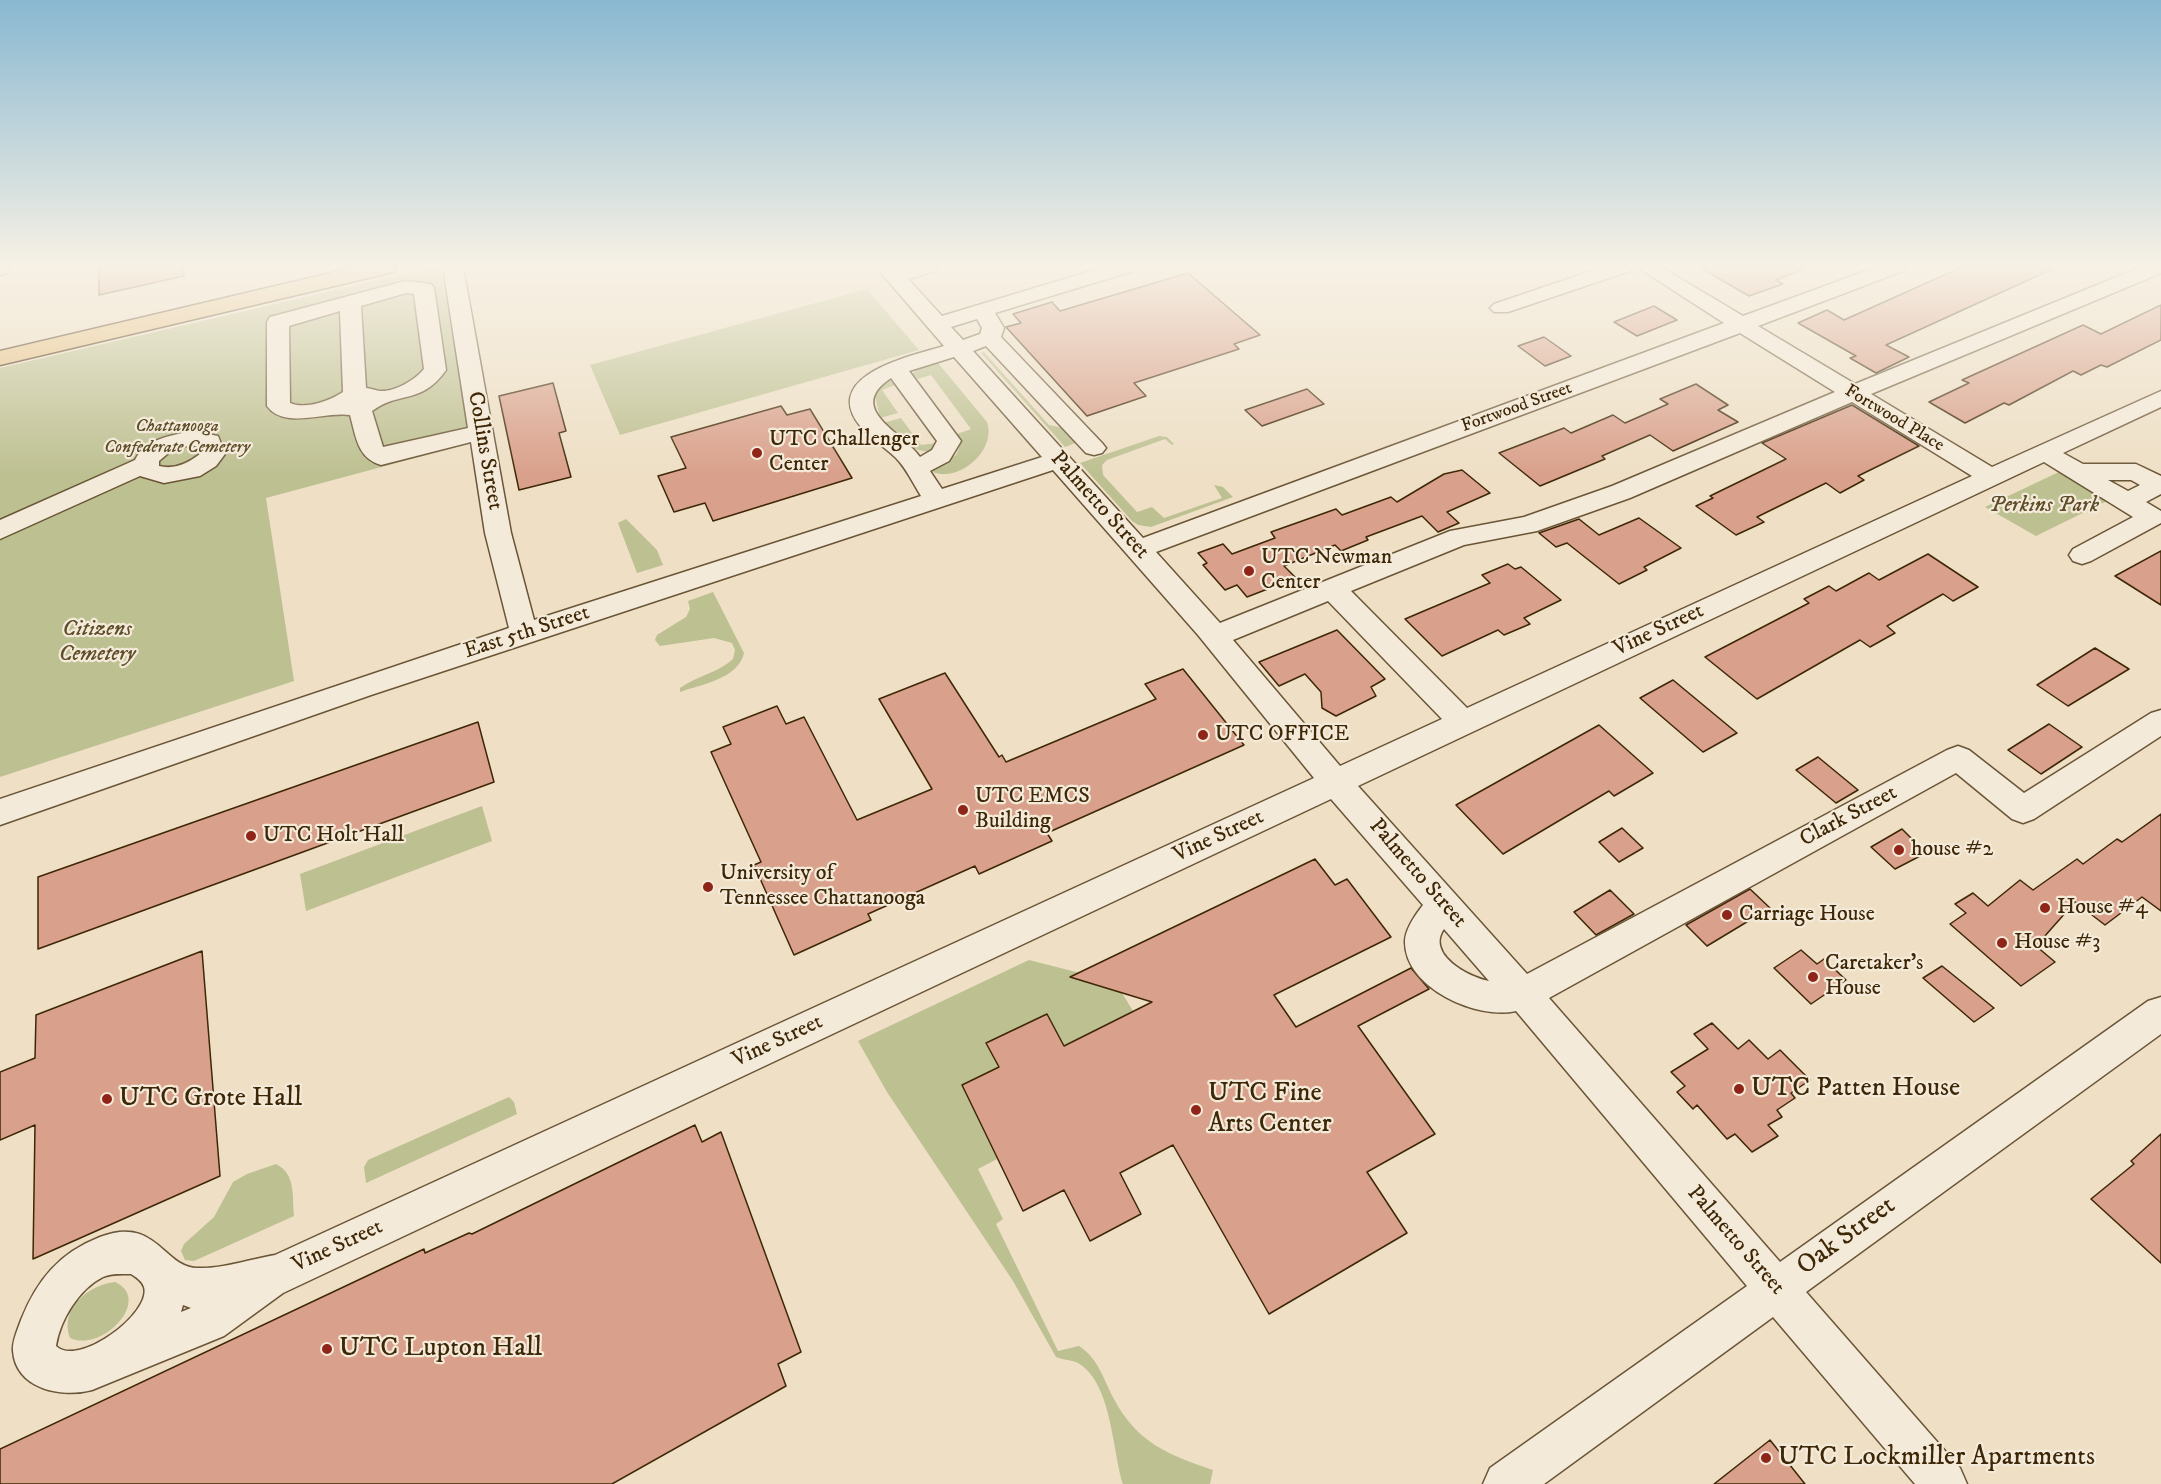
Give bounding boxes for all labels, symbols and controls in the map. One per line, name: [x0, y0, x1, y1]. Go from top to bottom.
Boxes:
street label: Fortwood Street: [1459, 378, 1575, 438]
street label: Fortwood Place: [1840, 381, 1948, 457]
street label: Collins Street: [461, 390, 507, 512]
park label: Chattanooga Confederate Cemetery: [104, 416, 250, 458]
place label: UTC Challenger Center: [769, 427, 919, 478]
marker: UTC Challenger Center: [750, 446, 764, 460]
street label: Palmetto Street: [1044, 447, 1154, 565]
park label: Perkins Park: [1989, 493, 2099, 519]
place label: UTC Newman Center: [1261, 545, 1392, 596]
marker: UTC Newman Center: [1242, 564, 1256, 578]
street label: Vine Street: [1610, 599, 1708, 663]
street label: East 5th Street: [461, 600, 593, 666]
park label: Citizens Cemetery: [59, 617, 135, 668]
place label: UTC OFFICE: [1215, 722, 1349, 748]
marker: UTC OFFICE: [1196, 728, 1210, 742]
street label: Clark Street: [1796, 780, 1902, 854]
place label: UTC EMCS Building: [975, 784, 1090, 836]
marker: UTC EMCS Building: [956, 803, 970, 817]
street label: Vine Street: [1170, 805, 1268, 869]
street label: Palmetto Street: [1362, 814, 1472, 934]
place label: UTC Holt Hall: [263, 823, 404, 849]
marker: UTC Holt Hall: [244, 829, 258, 843]
place label: house #2: [1911, 837, 1993, 863]
marker: house #2: [1892, 843, 1906, 857]
place label: University of Tennessee Chattanooga: [720, 861, 925, 912]
marker: University of Tennessee Chattanooga: [701, 880, 715, 894]
place label: House #4: [2057, 895, 2148, 921]
marker: House #4: [2038, 901, 2052, 915]
place label: Carriage House: [1739, 902, 1875, 928]
marker: Carriage House: [1720, 908, 1734, 922]
place label: House #3: [2014, 930, 2100, 956]
marker: House #3: [1995, 936, 2009, 950]
place label: Caretaker's House: [1825, 951, 1923, 1002]
marker: Caretaker's House: [1806, 970, 1820, 984]
street label: Vine Street: [729, 1010, 827, 1074]
place label: UTC Patten House: [1751, 1073, 1960, 1105]
place label: UTC Fine Arts Center: [1208, 1078, 1332, 1141]
marker: UTC Patten House: [1732, 1082, 1746, 1096]
place label: UTC Grote Hall: [119, 1083, 302, 1115]
marker: UTC Grote Hall: [100, 1092, 114, 1106]
marker: UTC Fine Arts Center: [1189, 1103, 1203, 1117]
street label: Palmetto Street: [1680, 1181, 1790, 1301]
street label: Oak Street: [1792, 1190, 1902, 1284]
street label: Vine Street: [289, 1215, 387, 1279]
place label: UTC Lupton Hall: [339, 1333, 542, 1365]
marker: UTC Lupton Hall: [320, 1342, 334, 1356]
place label: UTC Lockmiller Apartments: [1778, 1442, 2095, 1474]
marker: UTC Lockmiller Apartments: [1759, 1451, 1773, 1465]

